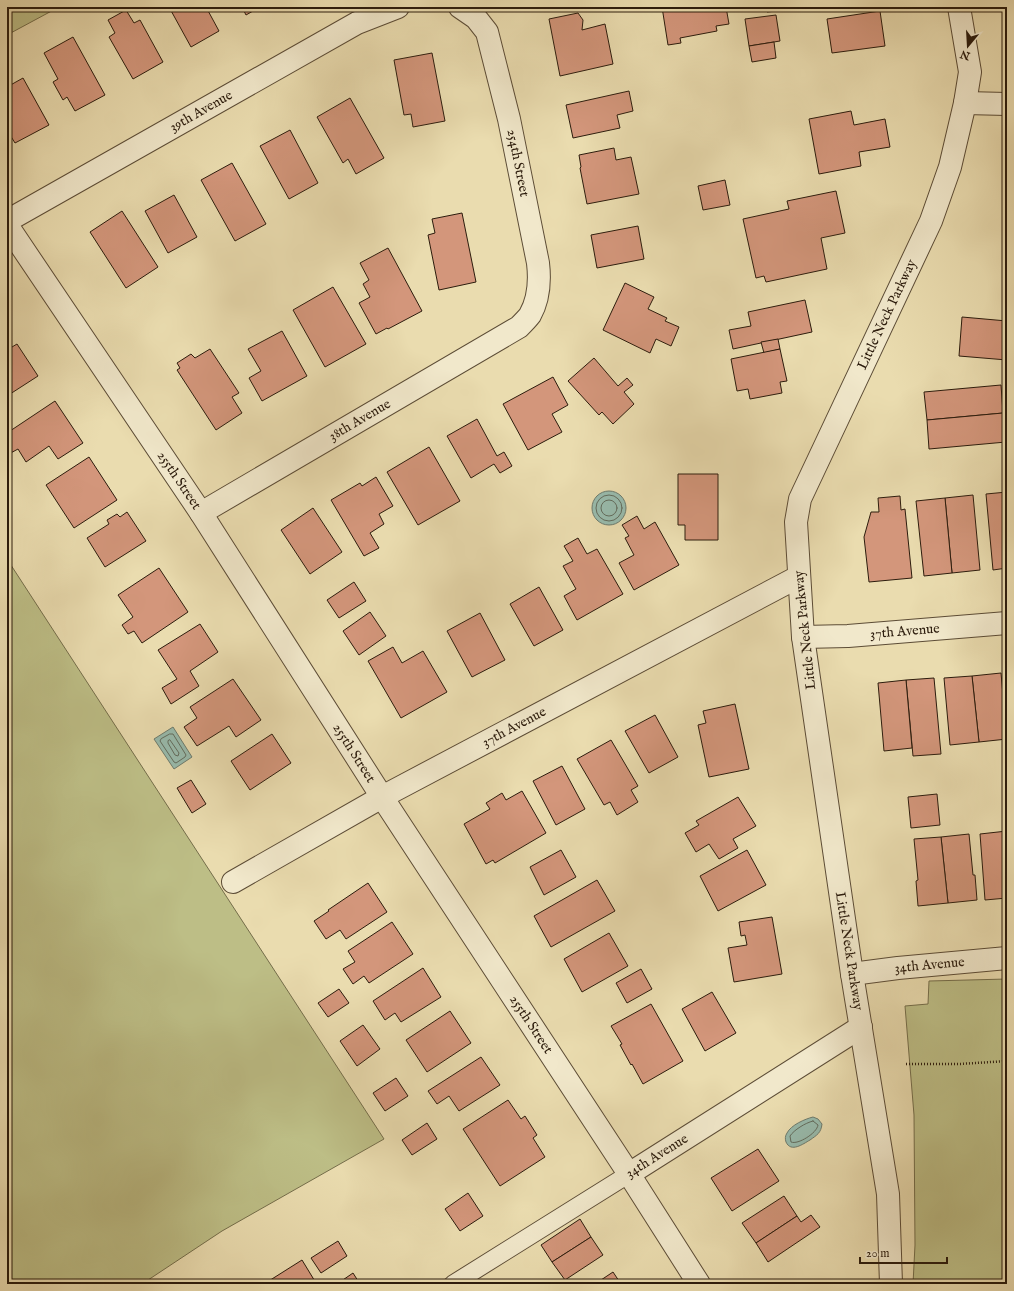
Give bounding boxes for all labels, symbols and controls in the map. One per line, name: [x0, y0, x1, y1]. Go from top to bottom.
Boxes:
north arrow: [948, 26, 988, 66]
text: N: [958, 46, 973, 63]
street label: 39th Avenue: [166, 86, 236, 136]
street label: 254th Street: [503, 128, 533, 199]
street label: Little Neck Parkway: [853, 256, 921, 373]
street label: 38th Avenue: [326, 395, 395, 445]
street label: 255th Street: [153, 448, 205, 513]
street label: Little Neck Parkway: [790, 569, 820, 691]
street label: 37th Avenue: [869, 619, 941, 643]
street label: 37th Avenue: [479, 703, 550, 751]
street label: 255th Street: [328, 720, 380, 786]
street label: Little Neck Parkway: [831, 890, 867, 1012]
street label: 34th Avenue: [893, 953, 966, 977]
street label: 255th Street: [505, 992, 557, 1058]
street label: 34th Avenue: [622, 1129, 692, 1182]
scale bar: [860, 1239, 947, 1265]
text: 20 m: [866, 1246, 889, 1261]

